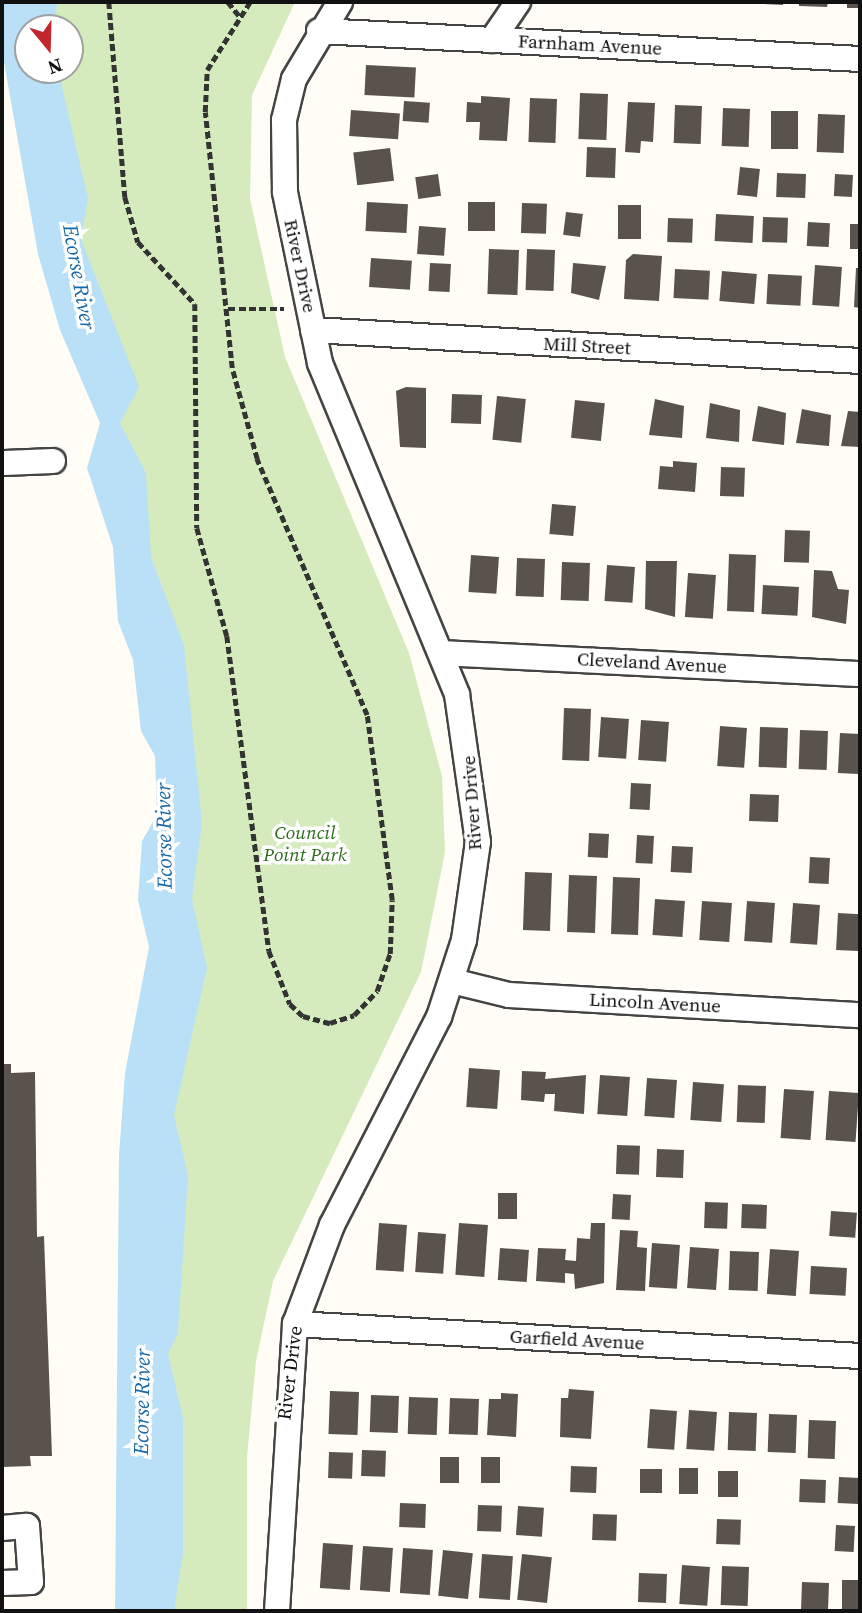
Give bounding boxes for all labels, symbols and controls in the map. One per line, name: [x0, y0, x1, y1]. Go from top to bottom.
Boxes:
north arrow: [14, 14, 84, 84]
street label: Farnham Avenue: [517, 30, 663, 60]
text: N: [44, 52, 66, 82]
street label: River Drive: [279, 217, 321, 315]
water label: Ecorse River: [57, 222, 101, 332]
street label: Mill Street: [543, 332, 631, 360]
street label: Cleveland Avenue: [577, 648, 727, 678]
street label: River Drive: [457, 755, 487, 851]
water label: Ecorse River: [150, 783, 178, 889]
park label: Council Point Park: [263, 822, 347, 866]
street label: Lincoln Avenue: [588, 988, 722, 1018]
street label: River Drive: [273, 1325, 307, 1421]
street label: Garfield Avenue: [509, 1325, 645, 1355]
water label: Ecorse River: [128, 1349, 156, 1455]

